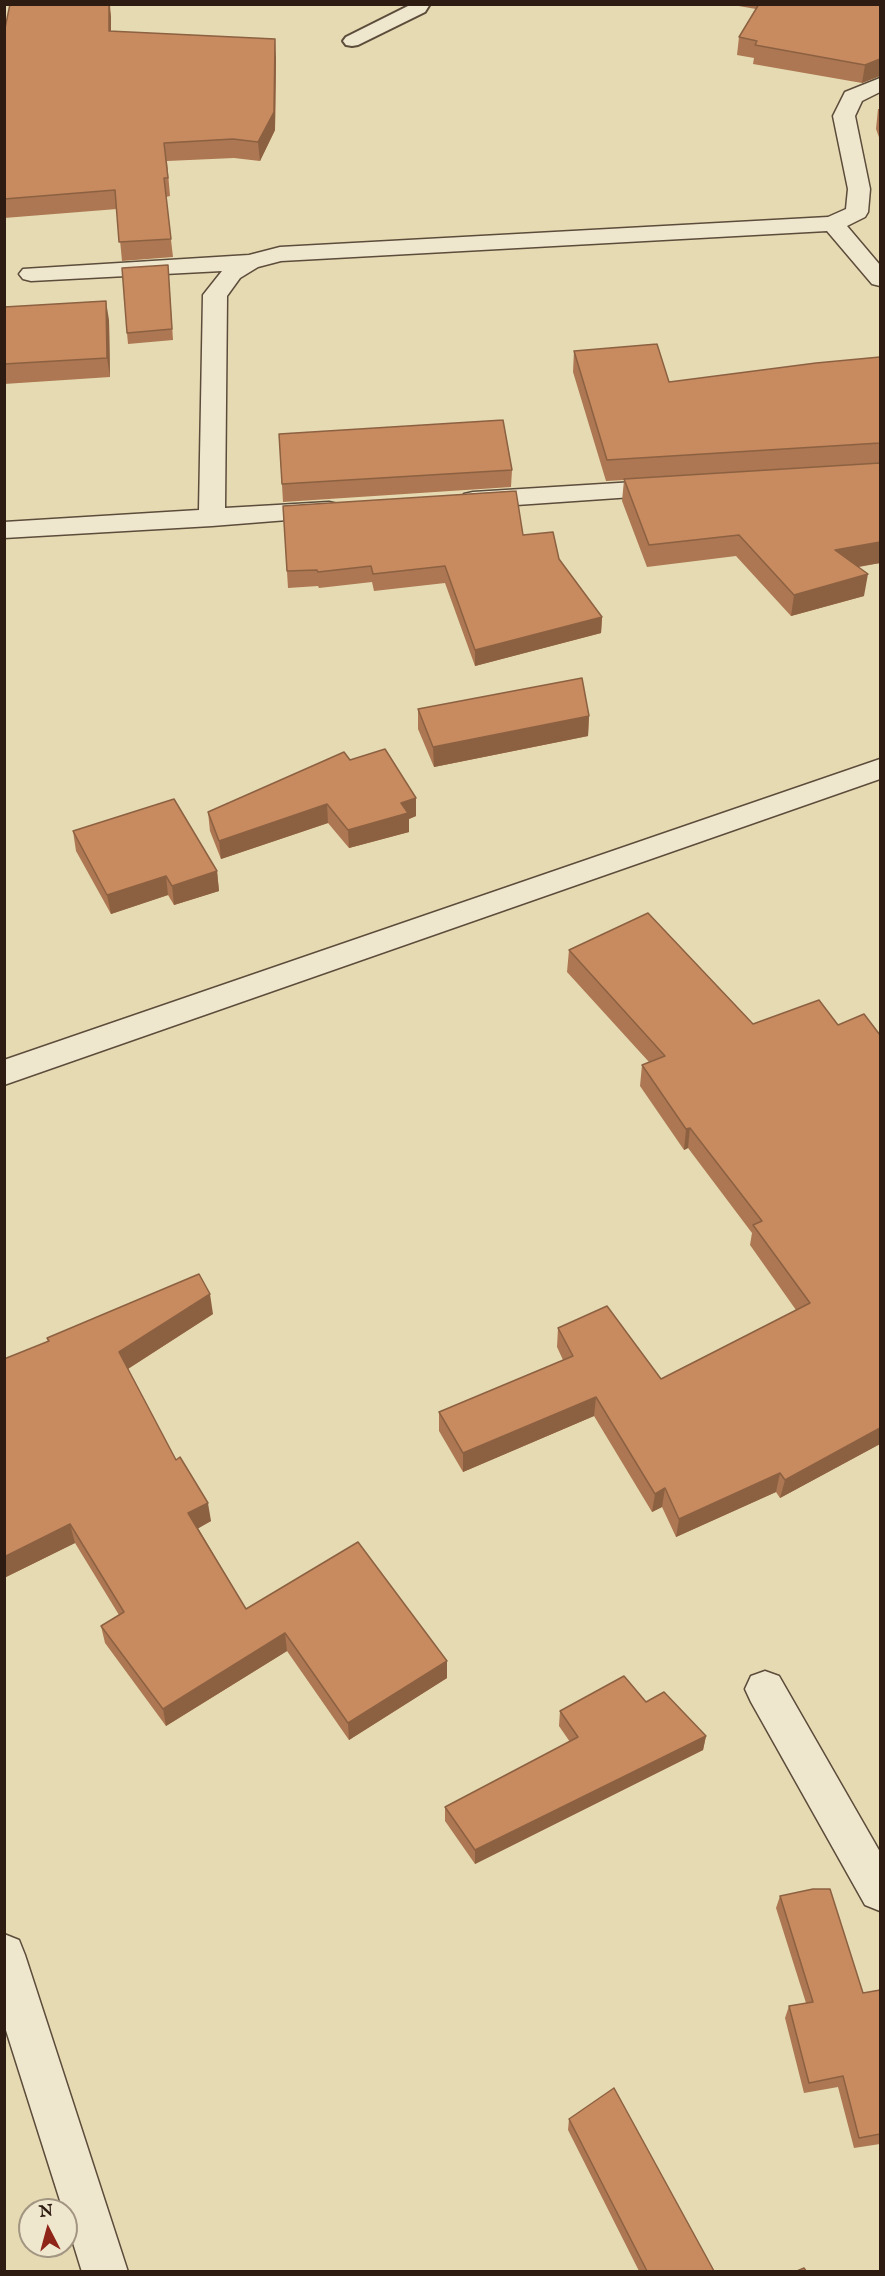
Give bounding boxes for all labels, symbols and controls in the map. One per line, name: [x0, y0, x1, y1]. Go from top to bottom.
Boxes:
north arrow: [18, 2198, 78, 2258]
text: N: [38, 2201, 54, 2223]

